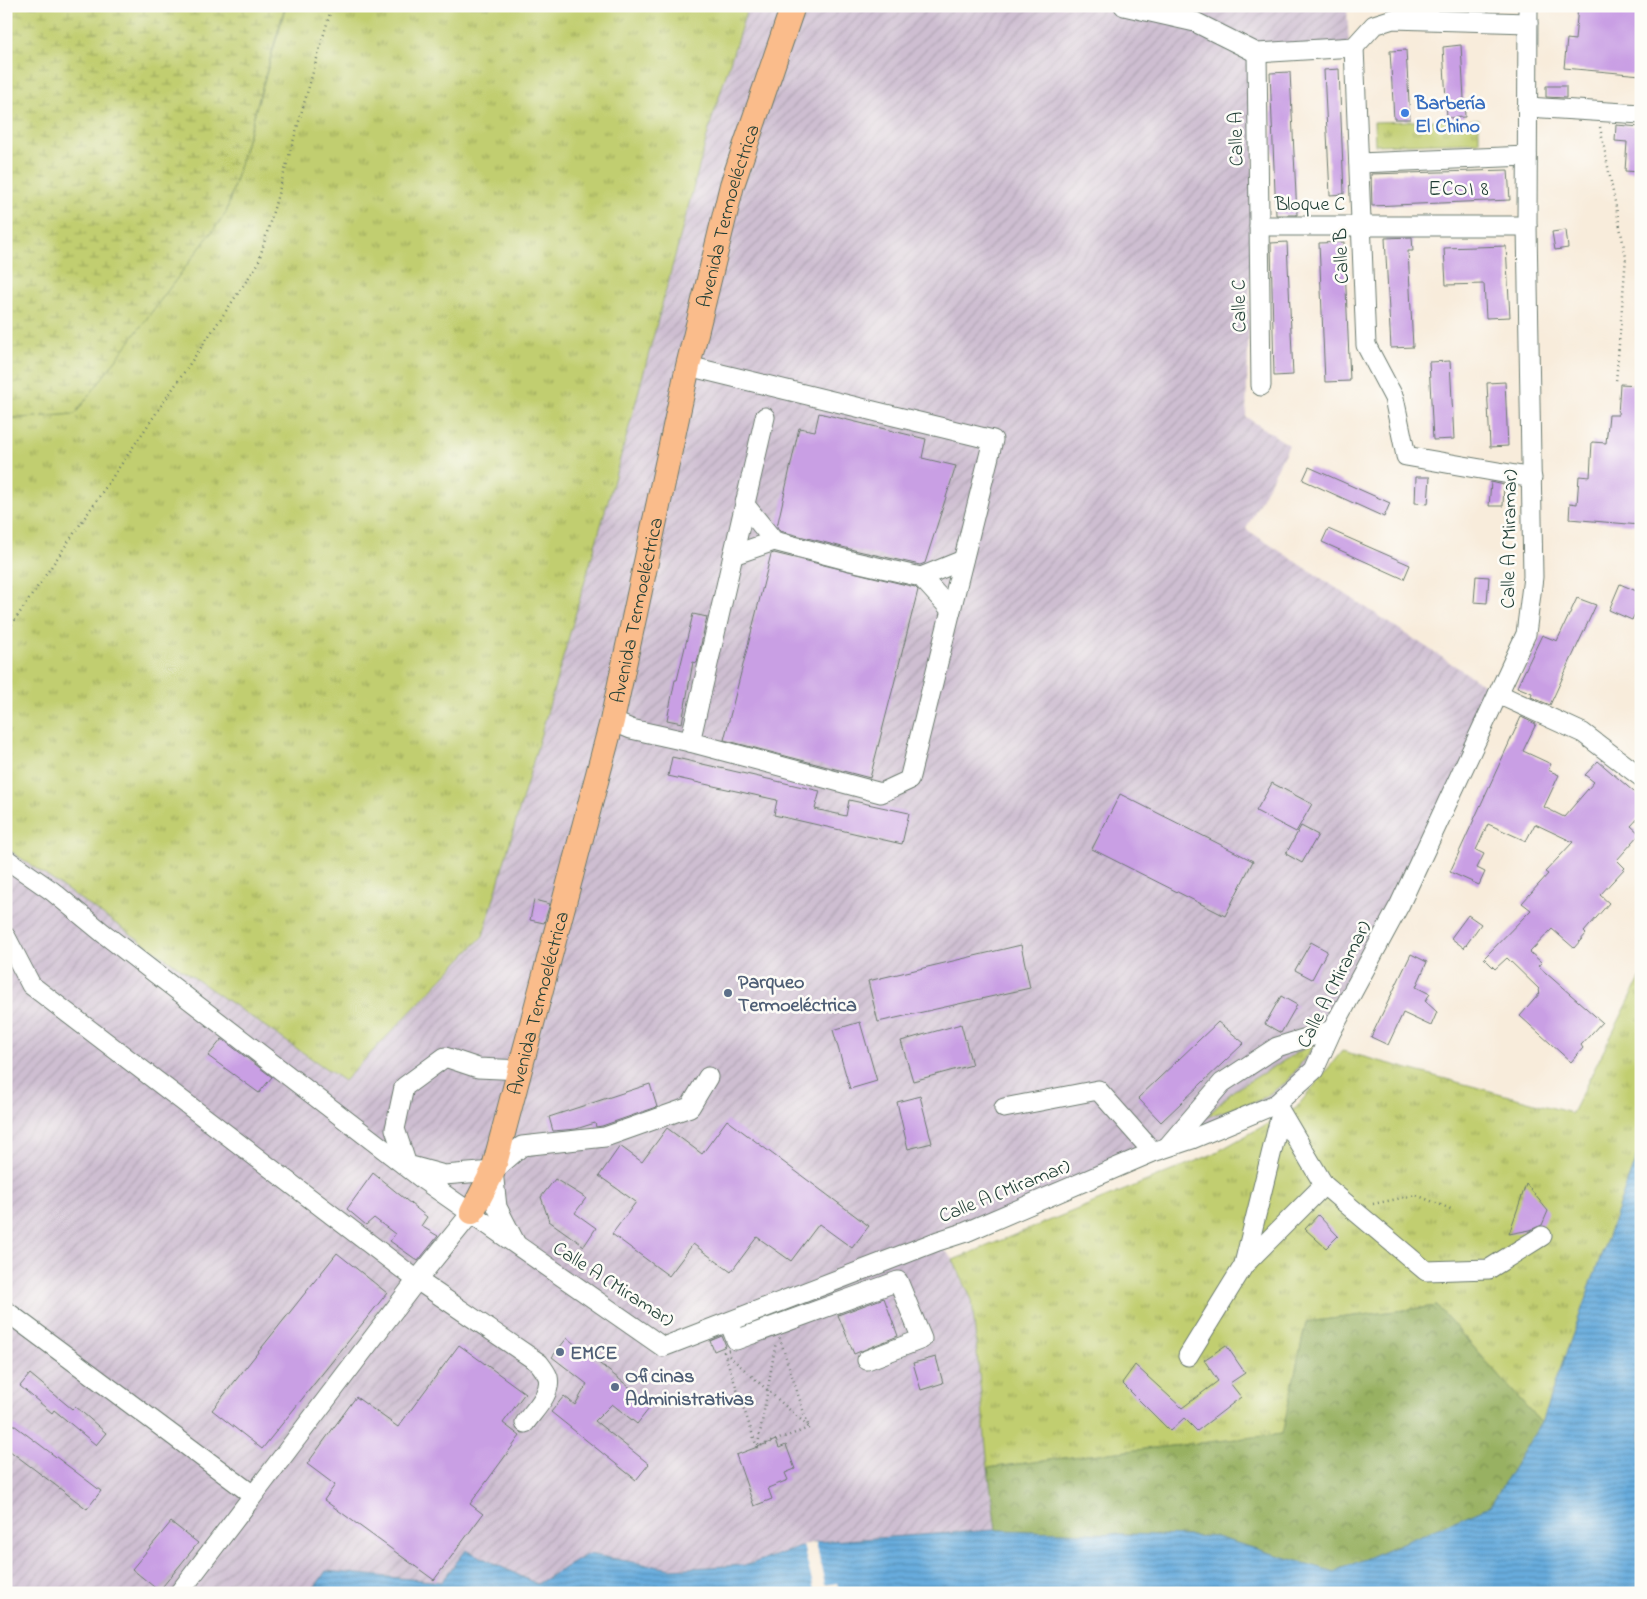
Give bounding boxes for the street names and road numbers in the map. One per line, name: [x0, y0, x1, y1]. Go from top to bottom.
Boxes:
street label: Calle A: [1223, 111, 1252, 167]
street label: Avenida Termoeléctrica: [691, 121, 769, 311]
street label: Bloque C: [1274, 191, 1345, 220]
street label: Calle B: [1327, 227, 1358, 284]
street label: Calle C: [1226, 279, 1255, 333]
street label: Calle A (Miramar): [1495, 469, 1526, 609]
street label: Avenida Termoeléctrica: [604, 515, 672, 706]
street label: Avenida Termoeléctrica: [502, 908, 578, 1099]
street label: Calle A (Miramar): [1291, 916, 1380, 1054]
street label: Calle A (Miramar): [935, 1153, 1075, 1232]
street label: Calle A (Miramar): [546, 1235, 679, 1335]

